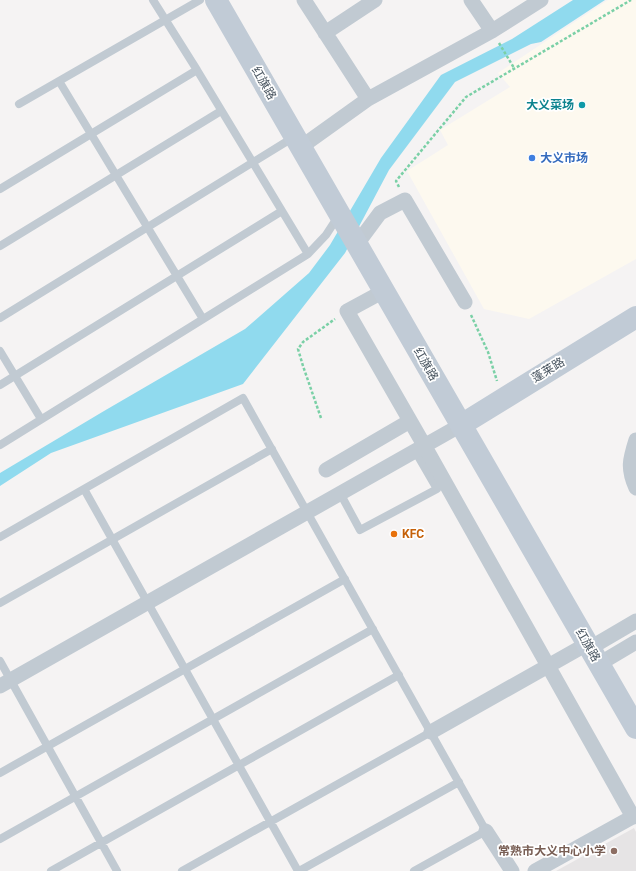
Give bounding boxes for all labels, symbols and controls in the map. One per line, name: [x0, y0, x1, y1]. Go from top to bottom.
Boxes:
street label: 红旗路: [249, 64, 279, 102]
place label: 大义菜场: [526, 98, 574, 112]
marker: 大义菜场: [577, 100, 587, 110]
place label: 大义市场: [540, 151, 588, 165]
marker: 大义市场: [527, 153, 537, 163]
street label: 红旗路: [411, 345, 441, 383]
street label: 蓬莱路: [529, 355, 567, 385]
place label: KFC: [402, 527, 424, 541]
marker: KFC: [389, 529, 399, 539]
street label: 红旗路: [573, 626, 603, 664]
place label: 常熟市大义中心小学: [498, 844, 606, 858]
marker: 常熟市大义中心小学: [609, 846, 619, 856]

